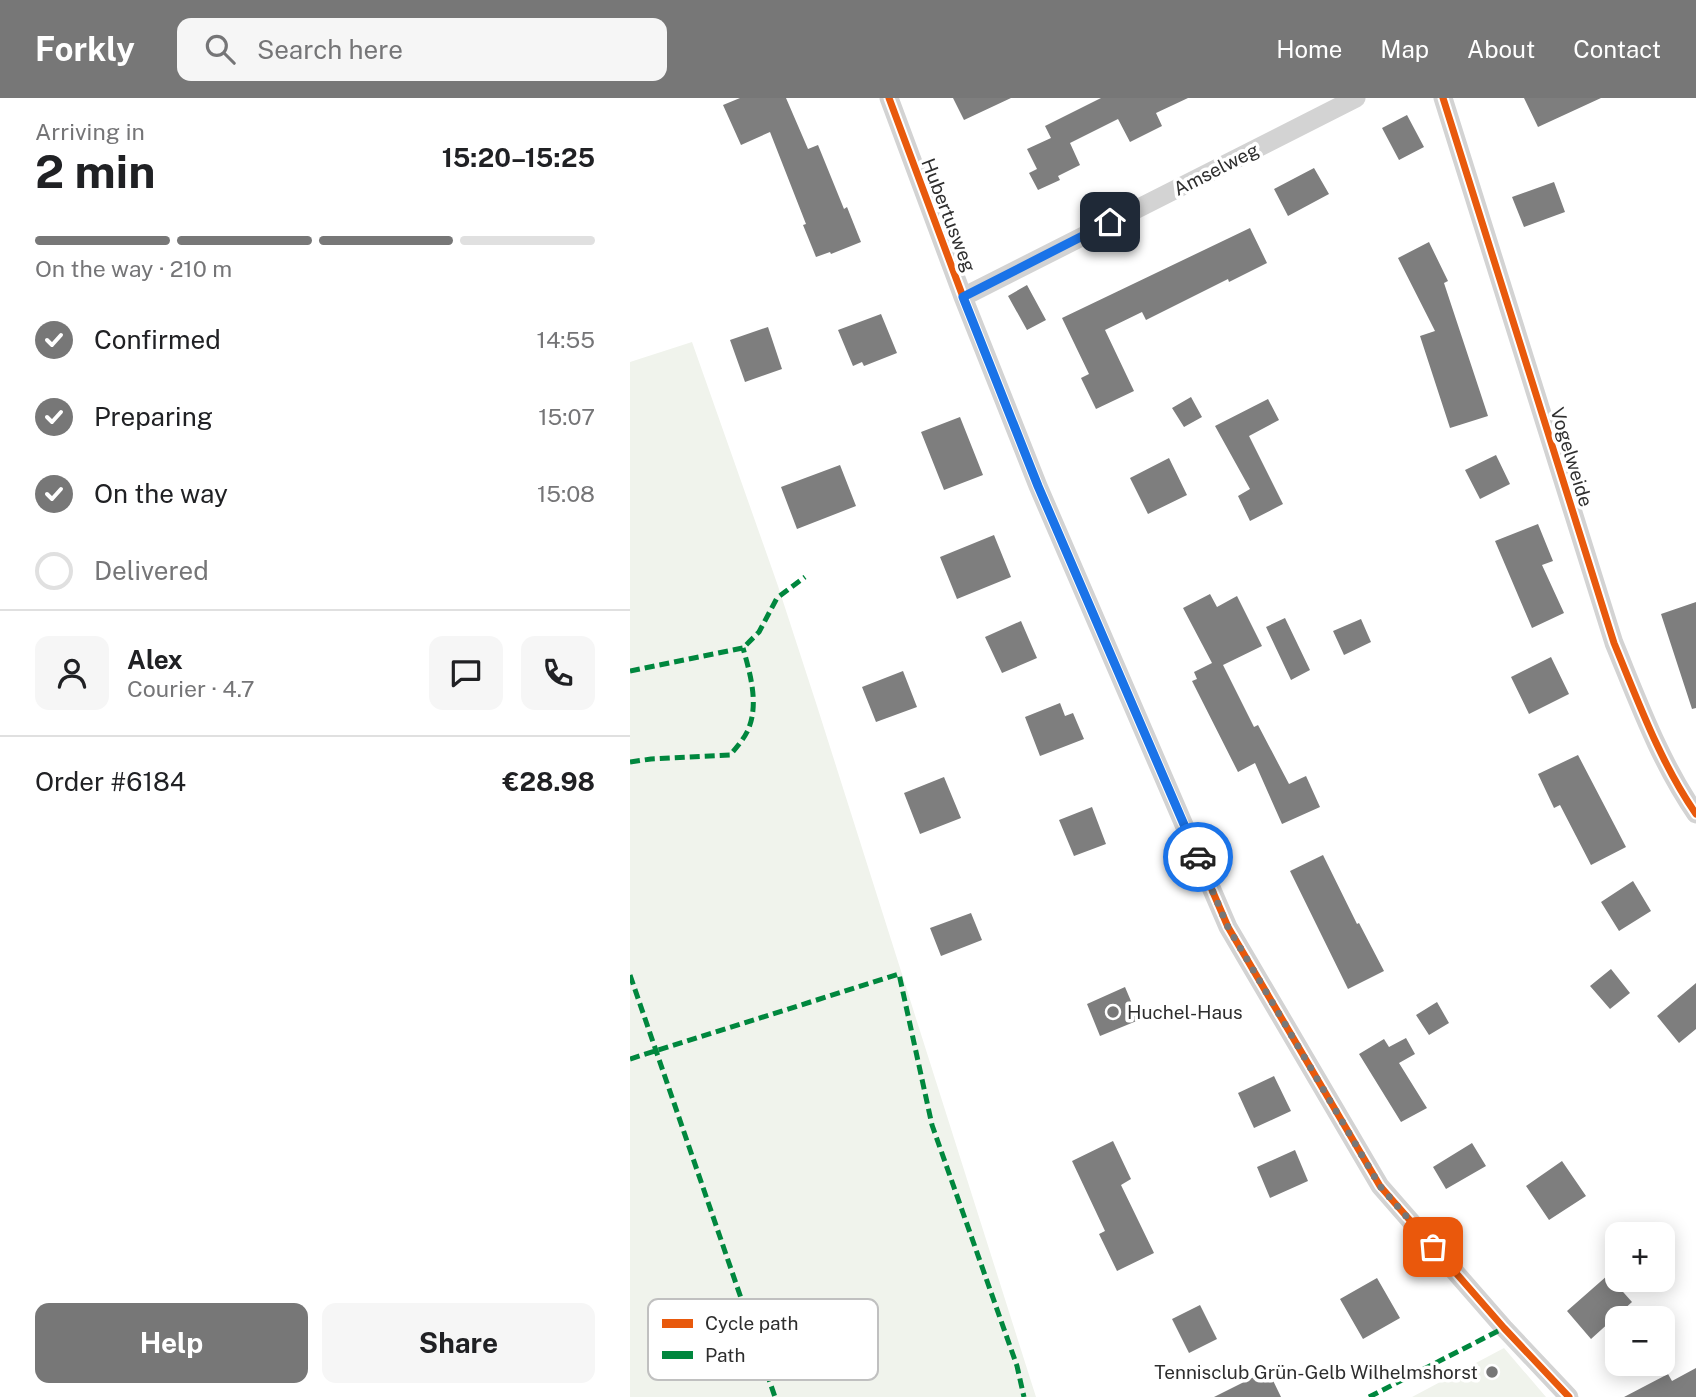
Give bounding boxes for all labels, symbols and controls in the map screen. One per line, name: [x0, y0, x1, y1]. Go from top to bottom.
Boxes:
search box: [177, 18, 667, 81]
text: Forkly: [35, 30, 135, 68]
icon: search: [201, 30, 239, 68]
text: Search here: [257, 34, 403, 65]
text: Home: [1276, 35, 1342, 63]
text: Map: [1380, 35, 1429, 63]
text: About: [1467, 35, 1535, 63]
text: Contact: [1573, 35, 1661, 63]
text: Arriving in: [35, 118, 145, 145]
street label: Amselweg: [1170, 138, 1262, 200]
text: 15:20–15:25: [442, 142, 595, 173]
text: 2 min: [35, 144, 155, 198]
street label: Hubertusweg: [917, 155, 981, 275]
pin: [1080, 192, 1140, 252]
icon: home: [1091, 203, 1129, 241]
text: On the way · 210 m: [35, 255, 232, 282]
icon: check: [35, 321, 73, 359]
text: Confirmed: [94, 324, 221, 355]
text: 14:55: [537, 326, 595, 353]
icon: check: [35, 398, 73, 436]
text: Preparing: [94, 401, 213, 432]
text: 15:07: [538, 403, 595, 430]
street label: Vogelweide: [1547, 405, 1597, 509]
icon: check: [35, 475, 73, 513]
text: On the way: [94, 478, 228, 509]
text: 15:08: [537, 480, 595, 507]
text: Delivered: [94, 555, 209, 586]
button: person: [35, 636, 109, 710]
button: chat: [429, 636, 503, 710]
button: phone: [521, 636, 595, 710]
text: Alex: [127, 644, 183, 675]
text: Courier · 4.7: [127, 675, 255, 702]
text: Order #6184: [35, 766, 186, 797]
text: €28.98: [503, 766, 595, 797]
courier: [1163, 822, 1233, 892]
icon: car: [1179, 838, 1217, 876]
place label: Huchel-Haus: [1127, 1001, 1243, 1023]
marker: Huchel-Haus: [1105, 1004, 1121, 1020]
pin: [1403, 1217, 1463, 1277]
map controls: [1605, 1222, 1675, 1376]
button: +: [1605, 1222, 1675, 1292]
icon: bag: [1414, 1228, 1452, 1266]
legend: [648, 1299, 878, 1380]
button: Help: [35, 1303, 308, 1383]
button: Share: [322, 1303, 595, 1383]
button: −: [1605, 1306, 1675, 1376]
text: Cycle path: [705, 1312, 798, 1334]
text: Path: [705, 1344, 745, 1366]
place label: Tennisclub Grün-Gelb Wilhelmshorst: [1154, 1361, 1478, 1383]
marker: Tennisclub Grün-Gelb Wilhelmshorst: [1484, 1364, 1500, 1380]

